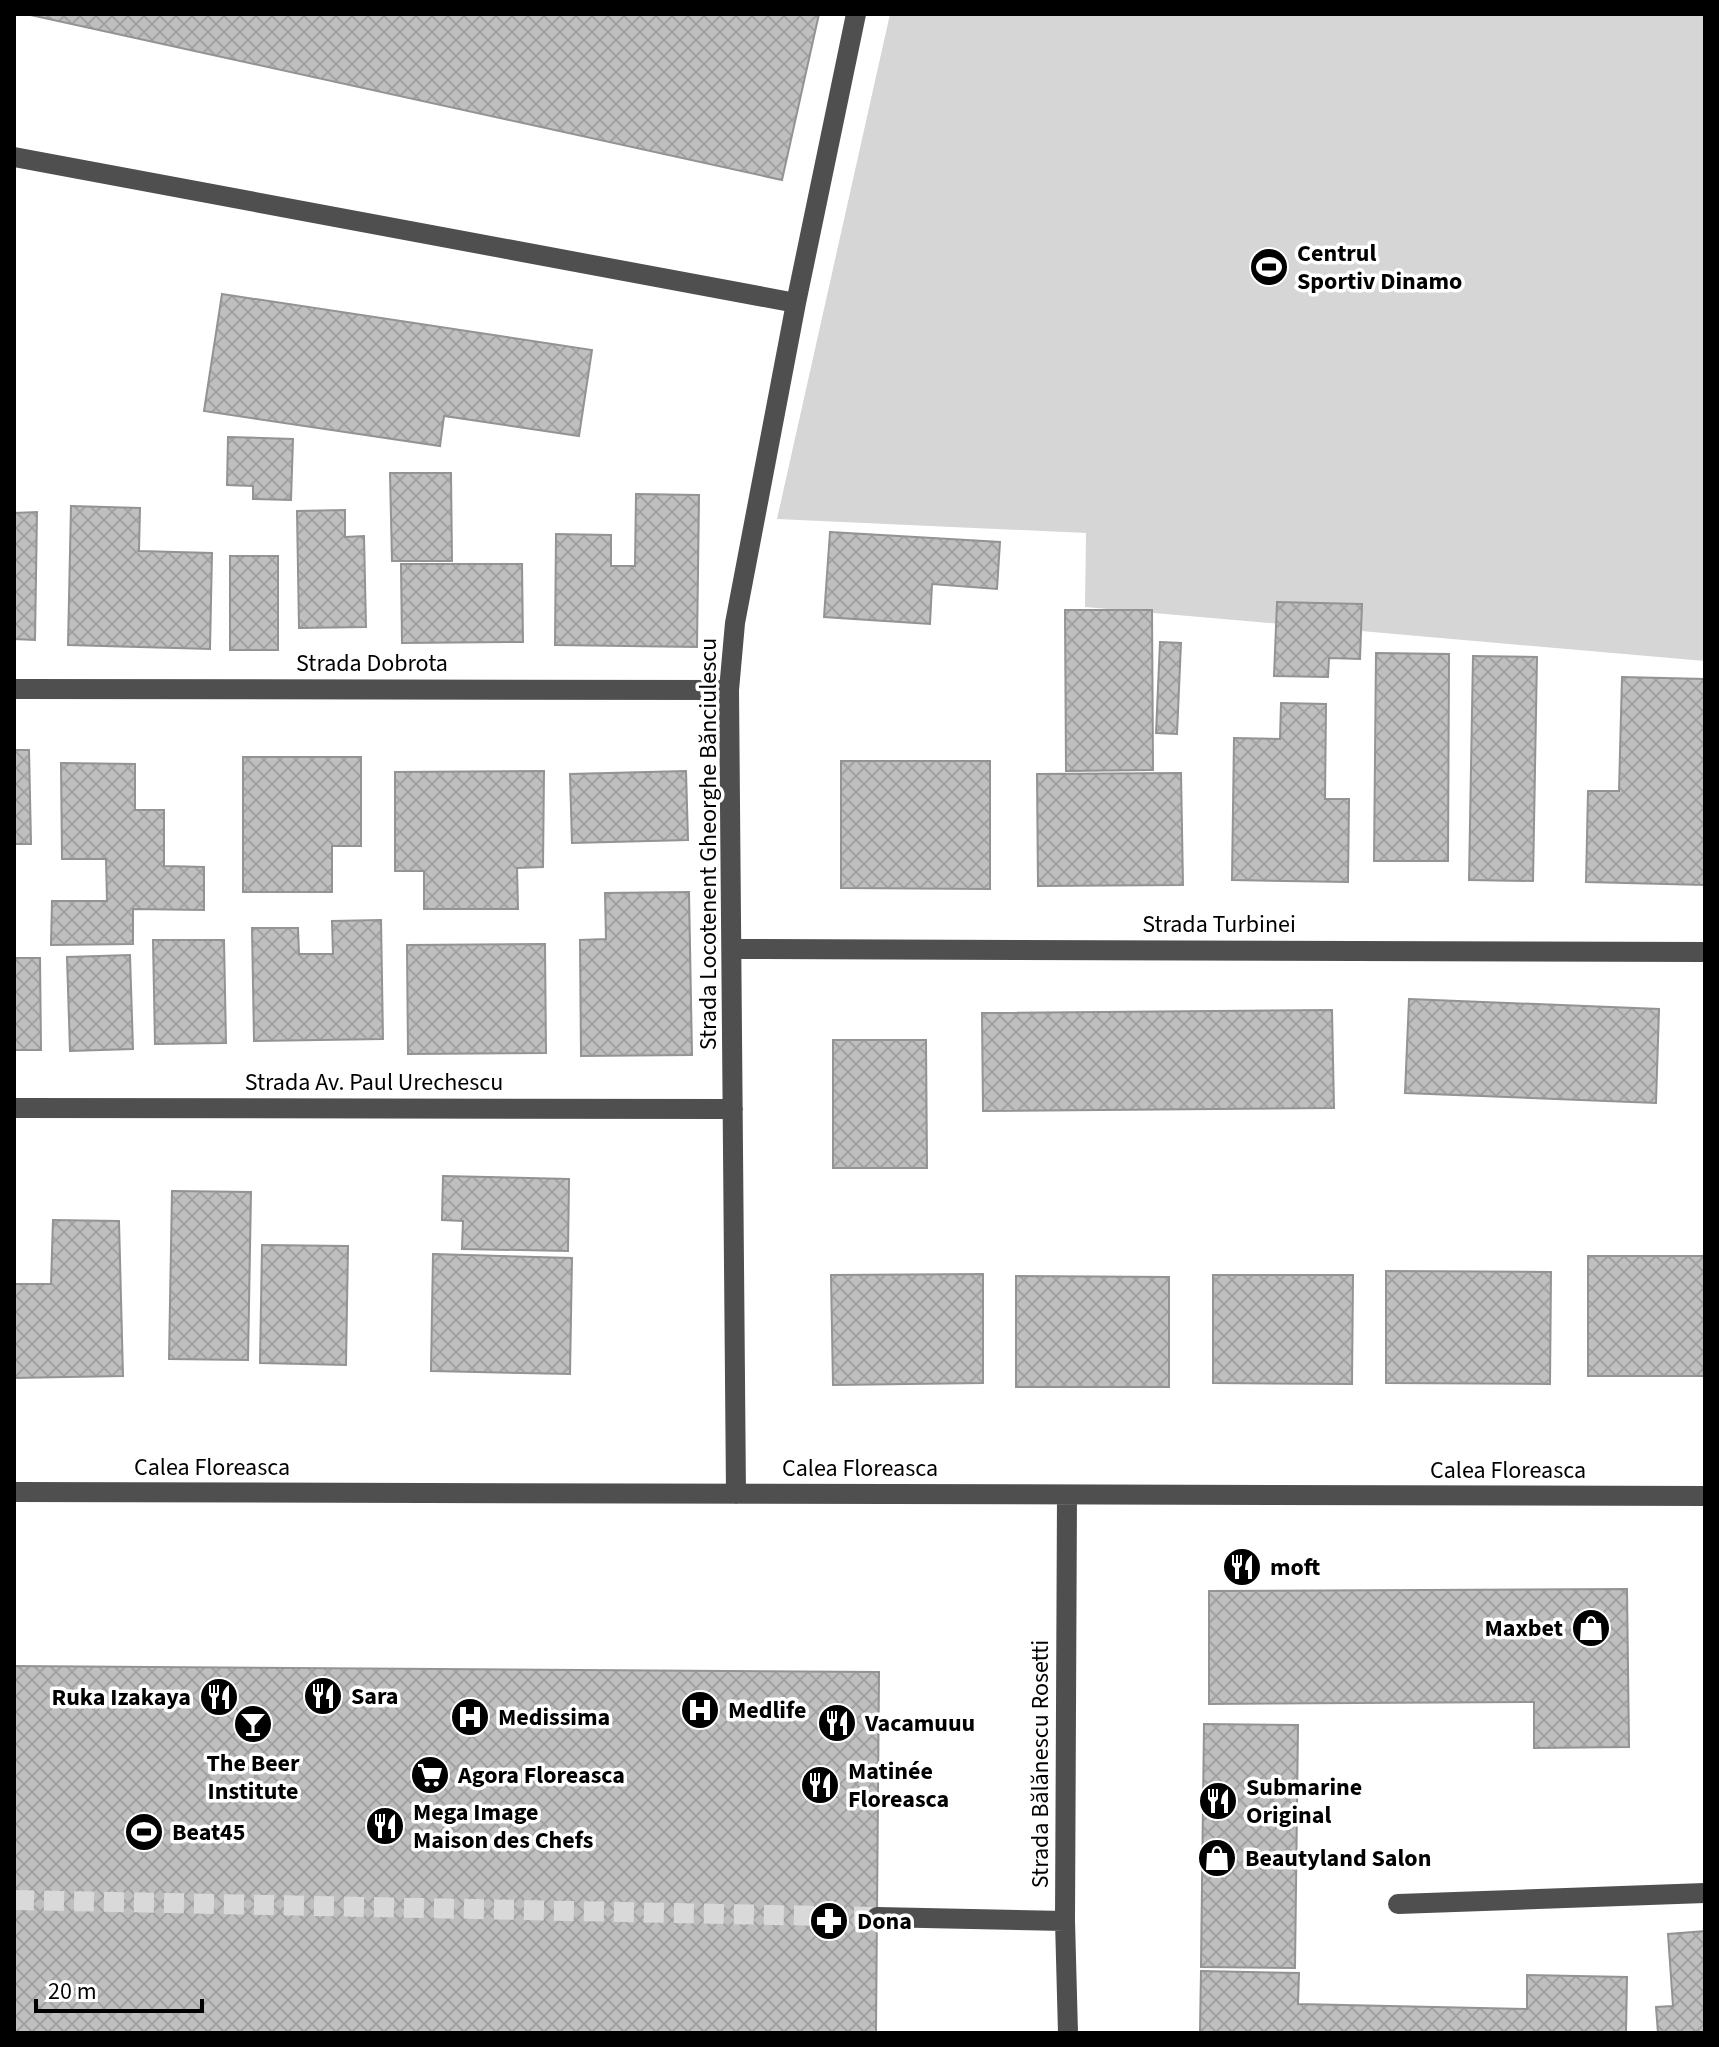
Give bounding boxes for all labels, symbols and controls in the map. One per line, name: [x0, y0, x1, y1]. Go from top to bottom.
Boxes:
place label: Centrul Sportiv Dinamo: [1297, 236, 1462, 299]
sports icon: Centrul Sportiv Dinamo: [1248, 246, 1290, 288]
street label: Strada Locotenent Gheorghe Bănciulescu: [691, 638, 726, 1050]
street label: Strada Dobrota: [296, 646, 448, 681]
street label: Strada Turbinei: [1142, 907, 1296, 942]
street label: Strada Av. Paul Urechescu: [245, 1065, 503, 1100]
street label: Calea Floreasca: [134, 1450, 290, 1485]
street label: Calea Floreasca: [782, 1451, 938, 1486]
street label: Calea Floreasca: [1430, 1453, 1586, 1488]
restaurant icon: moft: [1221, 1546, 1263, 1588]
place label: moft: [1270, 1550, 1321, 1585]
shop icon: Maxbet: [1570, 1607, 1612, 1649]
place label: Maxbet: [1485, 1611, 1563, 1646]
street label: Strada Bălănescu Rosetti: [1023, 1640, 1058, 1888]
restaurant icon: Sara: [302, 1675, 344, 1717]
restaurant icon: Ruka Izakaya: [198, 1676, 240, 1718]
place label: Sara: [351, 1679, 399, 1714]
place label: Ruka Izakaya: [51, 1680, 191, 1715]
hospital icon: Medlife: [679, 1689, 721, 1731]
place label: Medlife: [728, 1693, 806, 1728]
hospital icon: Medissima: [449, 1696, 491, 1738]
place label: Medissima: [498, 1700, 610, 1735]
restaurant icon: Vacamuuu: [816, 1702, 858, 1744]
bar icon: The Beer Institute: [232, 1703, 274, 1745]
place label: Vacamuuu: [864, 1706, 975, 1741]
place label: The Beer Institute: [206, 1746, 300, 1809]
supermarket icon: Agora Floreasca: [409, 1754, 451, 1796]
place label: Matinée Floreasca: [848, 1754, 949, 1817]
place label: Agora Floreasca: [457, 1758, 625, 1793]
restaurant icon: Matinée Floreasca: [799, 1764, 841, 1806]
place label: Submarine Original: [1246, 1770, 1362, 1833]
restaurant icon: Submarine Original: [1197, 1780, 1239, 1822]
place label: Mega Image Maison des Chefs: [413, 1795, 593, 1858]
restaurant icon: Mega Image Maison des Chefs: [364, 1805, 406, 1847]
sports icon: Beat45: [123, 1811, 165, 1853]
place label: Beat45: [172, 1815, 245, 1850]
shop icon: Beautyland Salon: [1196, 1837, 1238, 1879]
place label: Beautyland Salon: [1245, 1841, 1431, 1876]
pharmacy icon: Dona: [808, 1900, 850, 1942]
place label: Dona: [857, 1904, 912, 1939]
scale bar: [36, 1963, 202, 2013]
text: 20 m: [48, 1974, 97, 2009]

